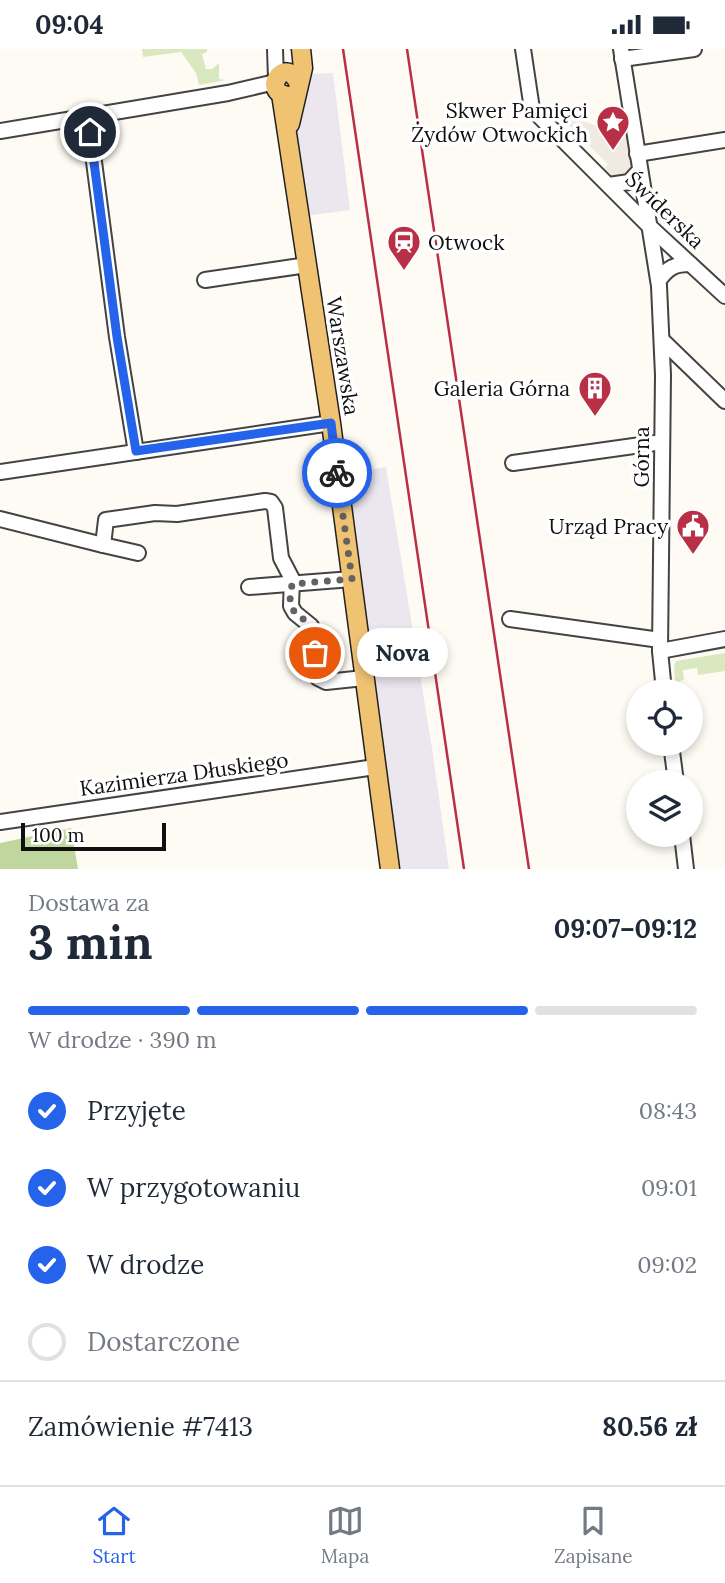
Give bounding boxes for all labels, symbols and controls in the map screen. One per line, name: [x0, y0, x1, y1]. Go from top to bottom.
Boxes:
text: 09:04: [35, 8, 104, 41]
place label: Skwer Pamięci Żydów Otwockich: [411, 97, 588, 148]
pin: [60, 102, 120, 162]
place icon: Skwer Pamięci Żydów Otwockich: [594, 103, 632, 152]
icon: home: [71, 113, 109, 151]
street label: Świderska: [620, 166, 710, 254]
station icon: Otwock: [385, 223, 423, 272]
place label: Otwock: [428, 229, 505, 256]
street label: Warszawska: [320, 295, 366, 417]
building icon: Galeria Górna: [576, 369, 614, 418]
place label: Galeria Górna: [434, 375, 570, 402]
street label: Górna: [628, 426, 655, 487]
courier: [302, 438, 372, 508]
icon: bike: [318, 454, 356, 492]
public building icon: Urząd Pracy: [674, 507, 712, 556]
place label: Urząd Pracy: [549, 513, 668, 540]
pin: [285, 623, 345, 683]
callout: Nova: [357, 629, 448, 677]
icon: bag: [296, 634, 334, 672]
text: Nova: [375, 638, 430, 667]
map controls: [626, 679, 703, 847]
button: locate: [626, 679, 703, 756]
street label: Kazimierza Dłuskiego: [78, 746, 290, 802]
button: layers: [626, 770, 703, 847]
scale bar: [21, 820, 166, 852]
text: 100 m: [32, 823, 85, 847]
text: Dostawa za: [28, 888, 149, 917]
text: 09:07–09:12: [554, 912, 697, 945]
text: 3 min: [28, 913, 153, 972]
text: W drodze · 390 m: [28, 1025, 217, 1054]
icon: check: [28, 1092, 66, 1130]
text: Przyjęte: [87, 1094, 186, 1127]
text: 08:43: [639, 1096, 697, 1125]
icon: check: [28, 1169, 66, 1207]
text: W przygotowaniu: [87, 1171, 300, 1204]
text: 09:01: [641, 1173, 697, 1202]
icon: check: [28, 1246, 66, 1284]
text: W drodze: [87, 1248, 204, 1281]
text: 09:02: [637, 1250, 697, 1279]
text: Dostarczone: [87, 1325, 240, 1358]
text: Zamówienie #7413: [28, 1410, 253, 1443]
text: 80.56 zł: [602, 1410, 697, 1443]
tab: Start: [92, 1502, 136, 1568]
tab: Mapa: [321, 1502, 369, 1568]
tab: Zapisane: [554, 1502, 633, 1568]

